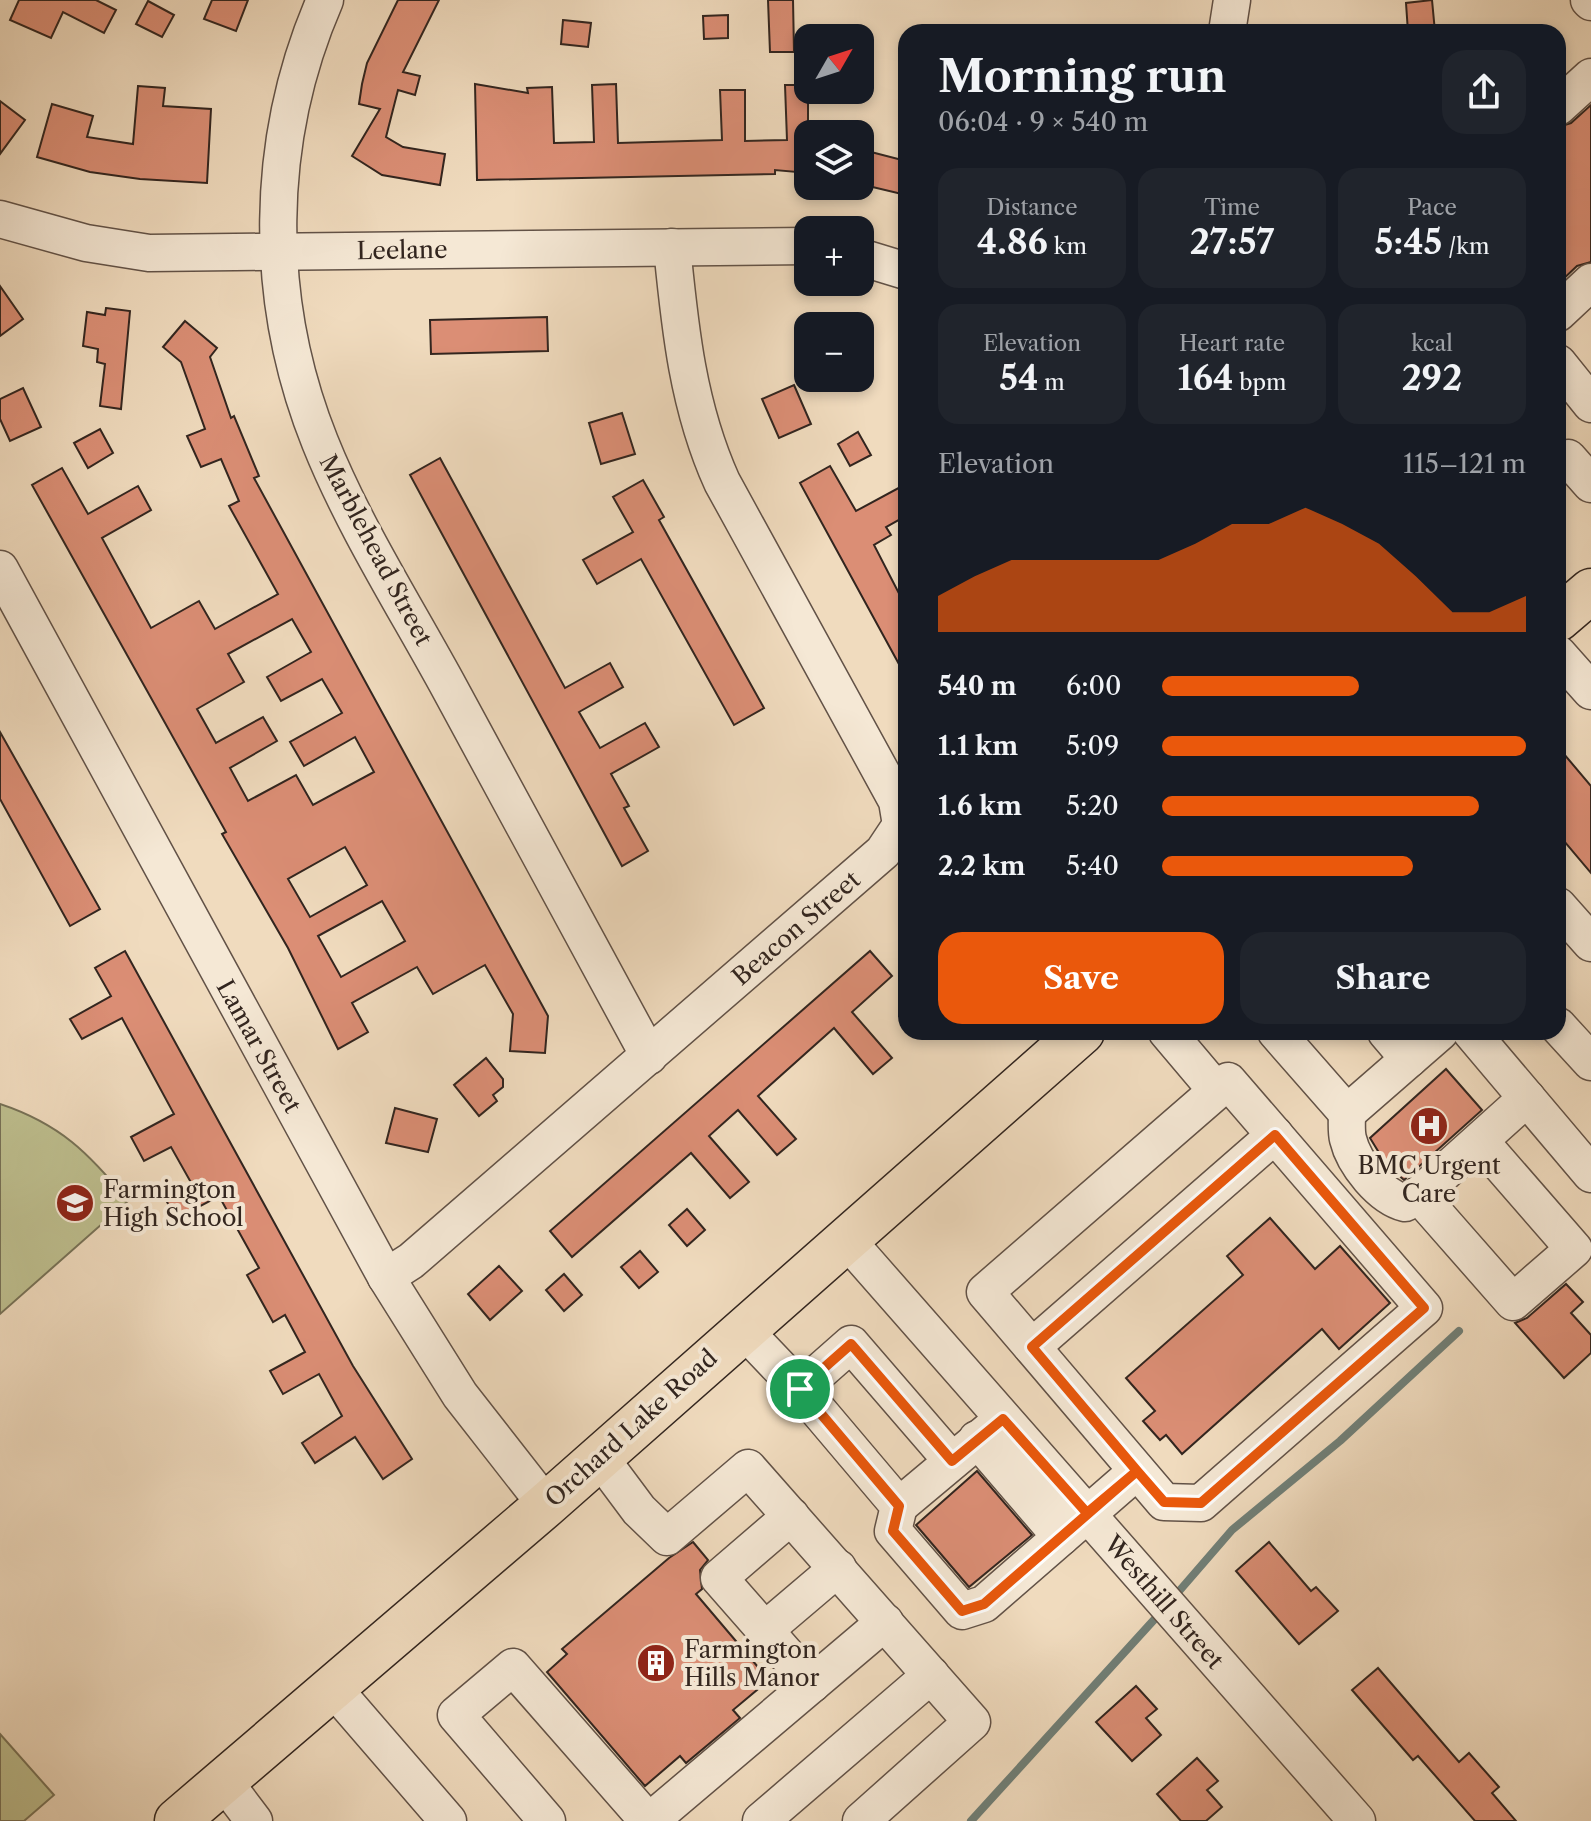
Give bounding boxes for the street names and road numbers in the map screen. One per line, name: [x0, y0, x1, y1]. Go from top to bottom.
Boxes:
street label: Leelane: [356, 235, 448, 265]
street label: Marblehead Street: [313, 450, 439, 651]
street label: Beacon Street: [726, 864, 866, 991]
street label: Lamar Street: [211, 974, 308, 1118]
street label: Orchard Lake Road: [539, 1343, 723, 1513]
street label: Westhill Street: [1097, 1529, 1230, 1675]

